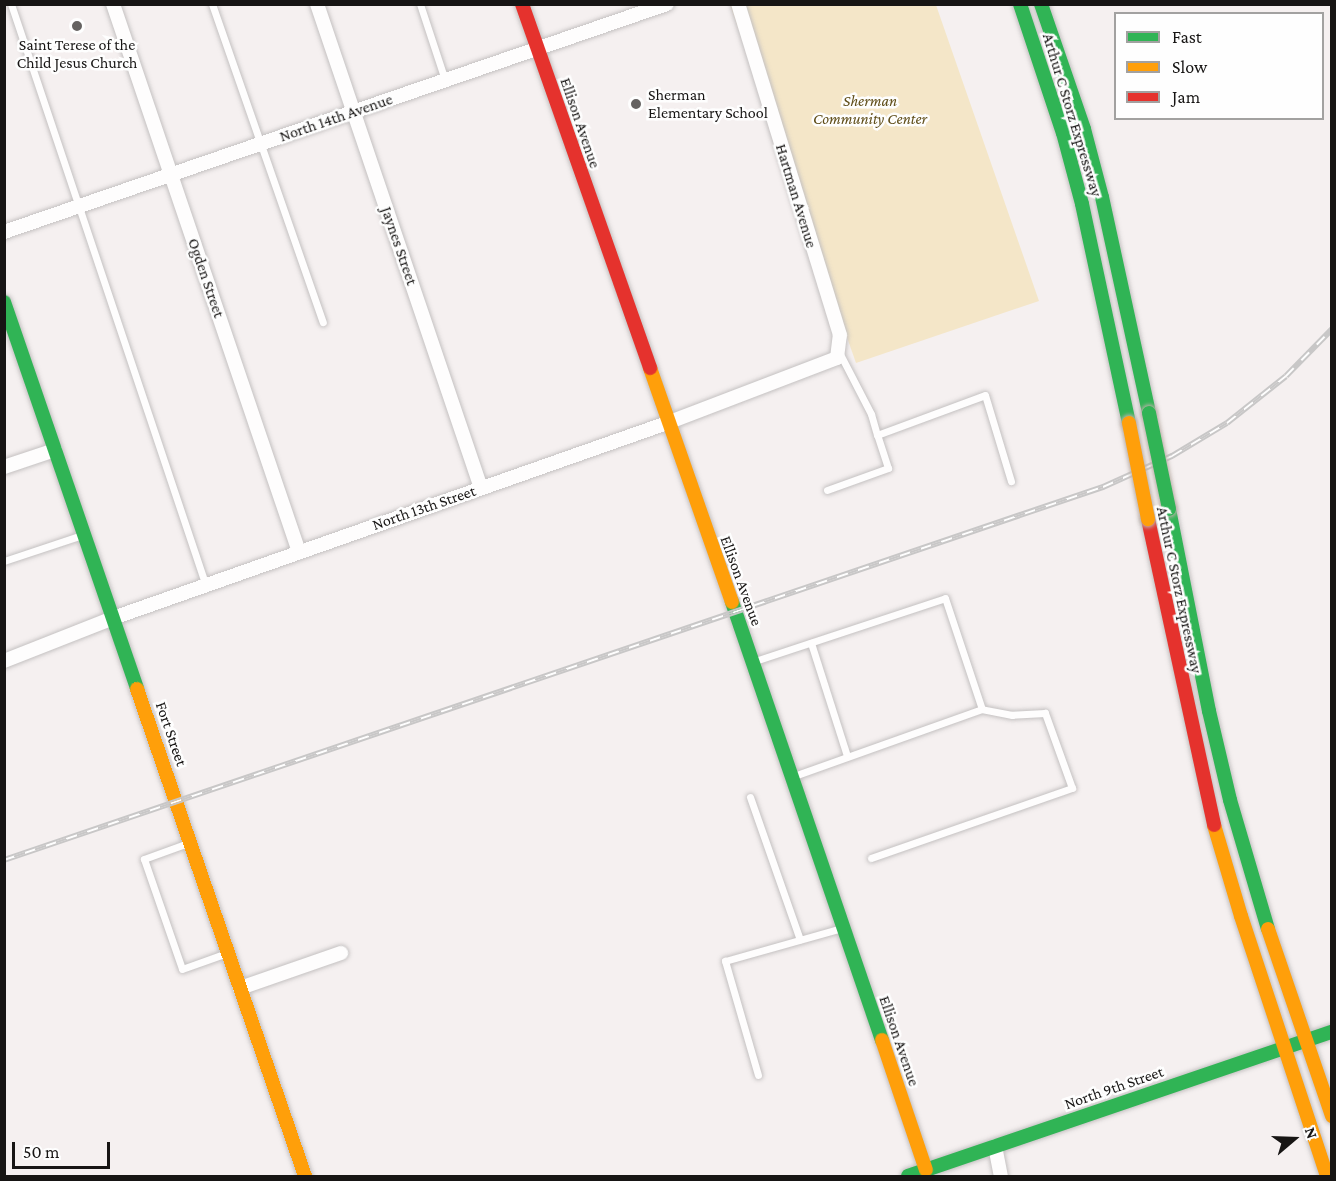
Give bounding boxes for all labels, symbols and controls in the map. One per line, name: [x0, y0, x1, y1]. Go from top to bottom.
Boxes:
legend: [1114, 12, 1324, 120]
marker: Saint Terese of the Child Jesus Church: [70, 19, 84, 33]
text: Fast: [1172, 27, 1202, 47]
street label: Arthur C Storz Expressway: [1038, 31, 1106, 199]
place label: Saint Terese of the Child Jesus Church: [17, 35, 137, 73]
text: Slow: [1172, 57, 1207, 77]
street label: Ellison Avenue: [556, 75, 604, 171]
place label: Sherman Elementary School: [648, 85, 768, 123]
text: Jam: [1172, 87, 1200, 107]
street label: North 14th Avenue: [277, 90, 395, 146]
park label: Sherman Community Center: [813, 91, 927, 129]
marker: Sherman Elementary School: [629, 97, 643, 111]
street label: Hartman Avenue: [771, 142, 821, 250]
street label: Jaynes Street: [377, 204, 421, 288]
street label: Ogden Street: [183, 236, 229, 320]
street label: North 13th Street: [370, 481, 478, 535]
street label: Arthur C Storz Expressway: [1152, 505, 1206, 675]
street label: Ellison Avenue: [716, 533, 766, 629]
street label: Fort Street: [151, 699, 191, 769]
street label: Ellison Avenue: [875, 993, 923, 1089]
street label: North 9th Street: [1062, 1062, 1166, 1114]
north arrow: [1264, 1109, 1324, 1169]
text: N: [1302, 1125, 1321, 1141]
scale bar: [15, 1130, 112, 1168]
text: 50 m: [23, 1142, 60, 1162]

